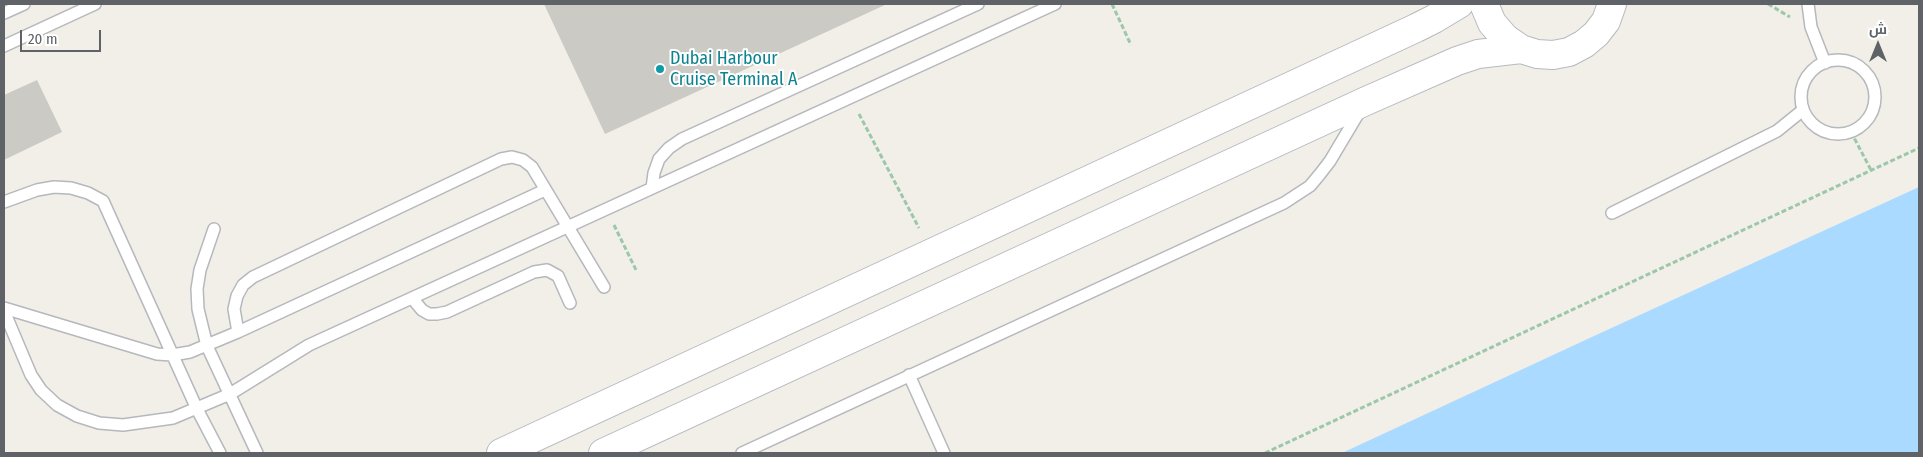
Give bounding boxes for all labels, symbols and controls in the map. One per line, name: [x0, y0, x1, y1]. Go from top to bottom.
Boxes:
scale bar: [22, 20, 104, 52]
north arrow: [1853, 20, 1903, 70]
text: ش: [1869, 21, 1887, 38]
text: 20 m: [28, 30, 58, 48]
place label: Dubai Harbour Cruise Terminal A: [670, 48, 797, 90]
marker: Dubai Harbour Cruise Terminal A: [654, 63, 666, 75]

